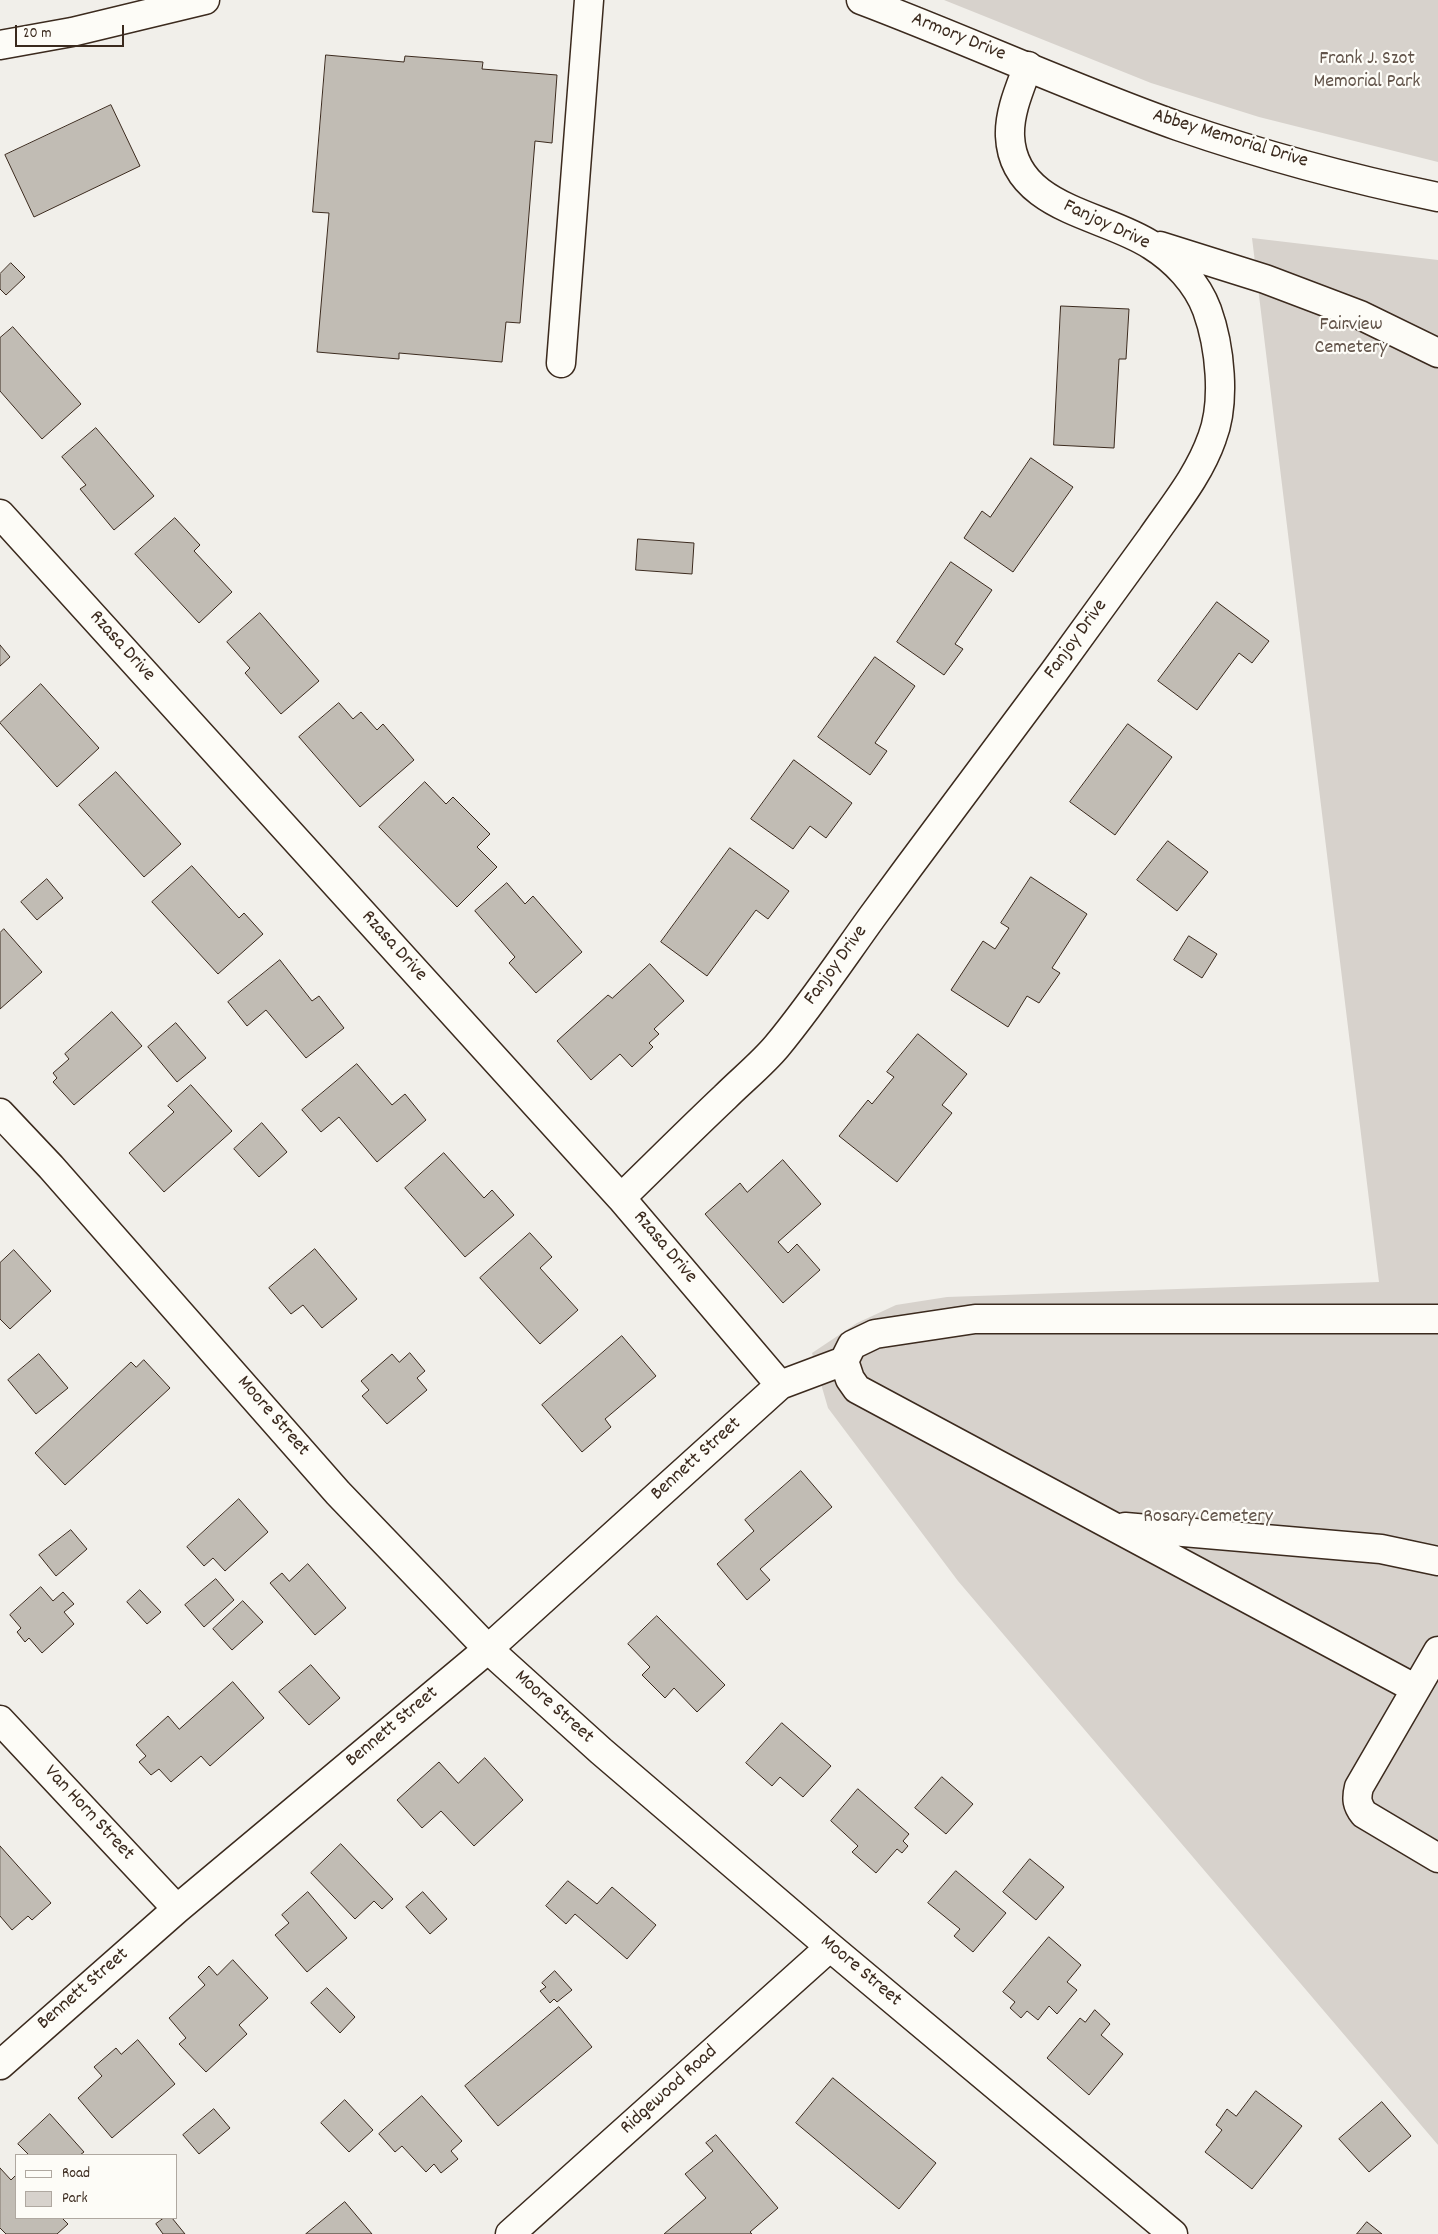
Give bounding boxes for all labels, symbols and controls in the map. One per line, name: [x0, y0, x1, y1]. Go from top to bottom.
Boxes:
street label: Armory Drive: [907, 8, 1009, 68]
scale bar: [18, 15, 126, 47]
text: 20 m: [23, 23, 51, 45]
park label: Frank J. Szot Memorial Park: [1313, 48, 1421, 95]
street label: Abbey Memorial Drive: [1149, 105, 1311, 175]
street label: Fanjoy Drive: [1059, 195, 1153, 257]
park label: Fairview Cemetery: [1315, 314, 1387, 361]
street label: Fanjoy Drive: [1040, 595, 1114, 685]
street label: Rzasa Drive: [83, 606, 159, 688]
street label: Rzasa Drive: [355, 906, 431, 988]
street label: Fanjoy Drive: [800, 921, 874, 1011]
street label: Rzasa Drive: [627, 1207, 701, 1289]
street label: Moore Street: [230, 1372, 314, 1462]
street label: Bennett Street: [647, 1413, 747, 1507]
park label: Rosary Cemetery: [1143, 1506, 1273, 1530]
street label: Moore Street: [508, 1666, 598, 1750]
street label: Bennett Street: [342, 1682, 444, 1774]
street label: Van Horn Street: [38, 1761, 138, 1867]
street label: Moore Street: [814, 1931, 906, 2013]
street label: Bennett Street: [33, 1944, 135, 2036]
street label: Ridgewood Road: [616, 2041, 724, 2141]
legend: [15, 2154, 178, 2219]
text: Road: [62, 2163, 90, 2185]
text: Park: [62, 2188, 88, 2210]

